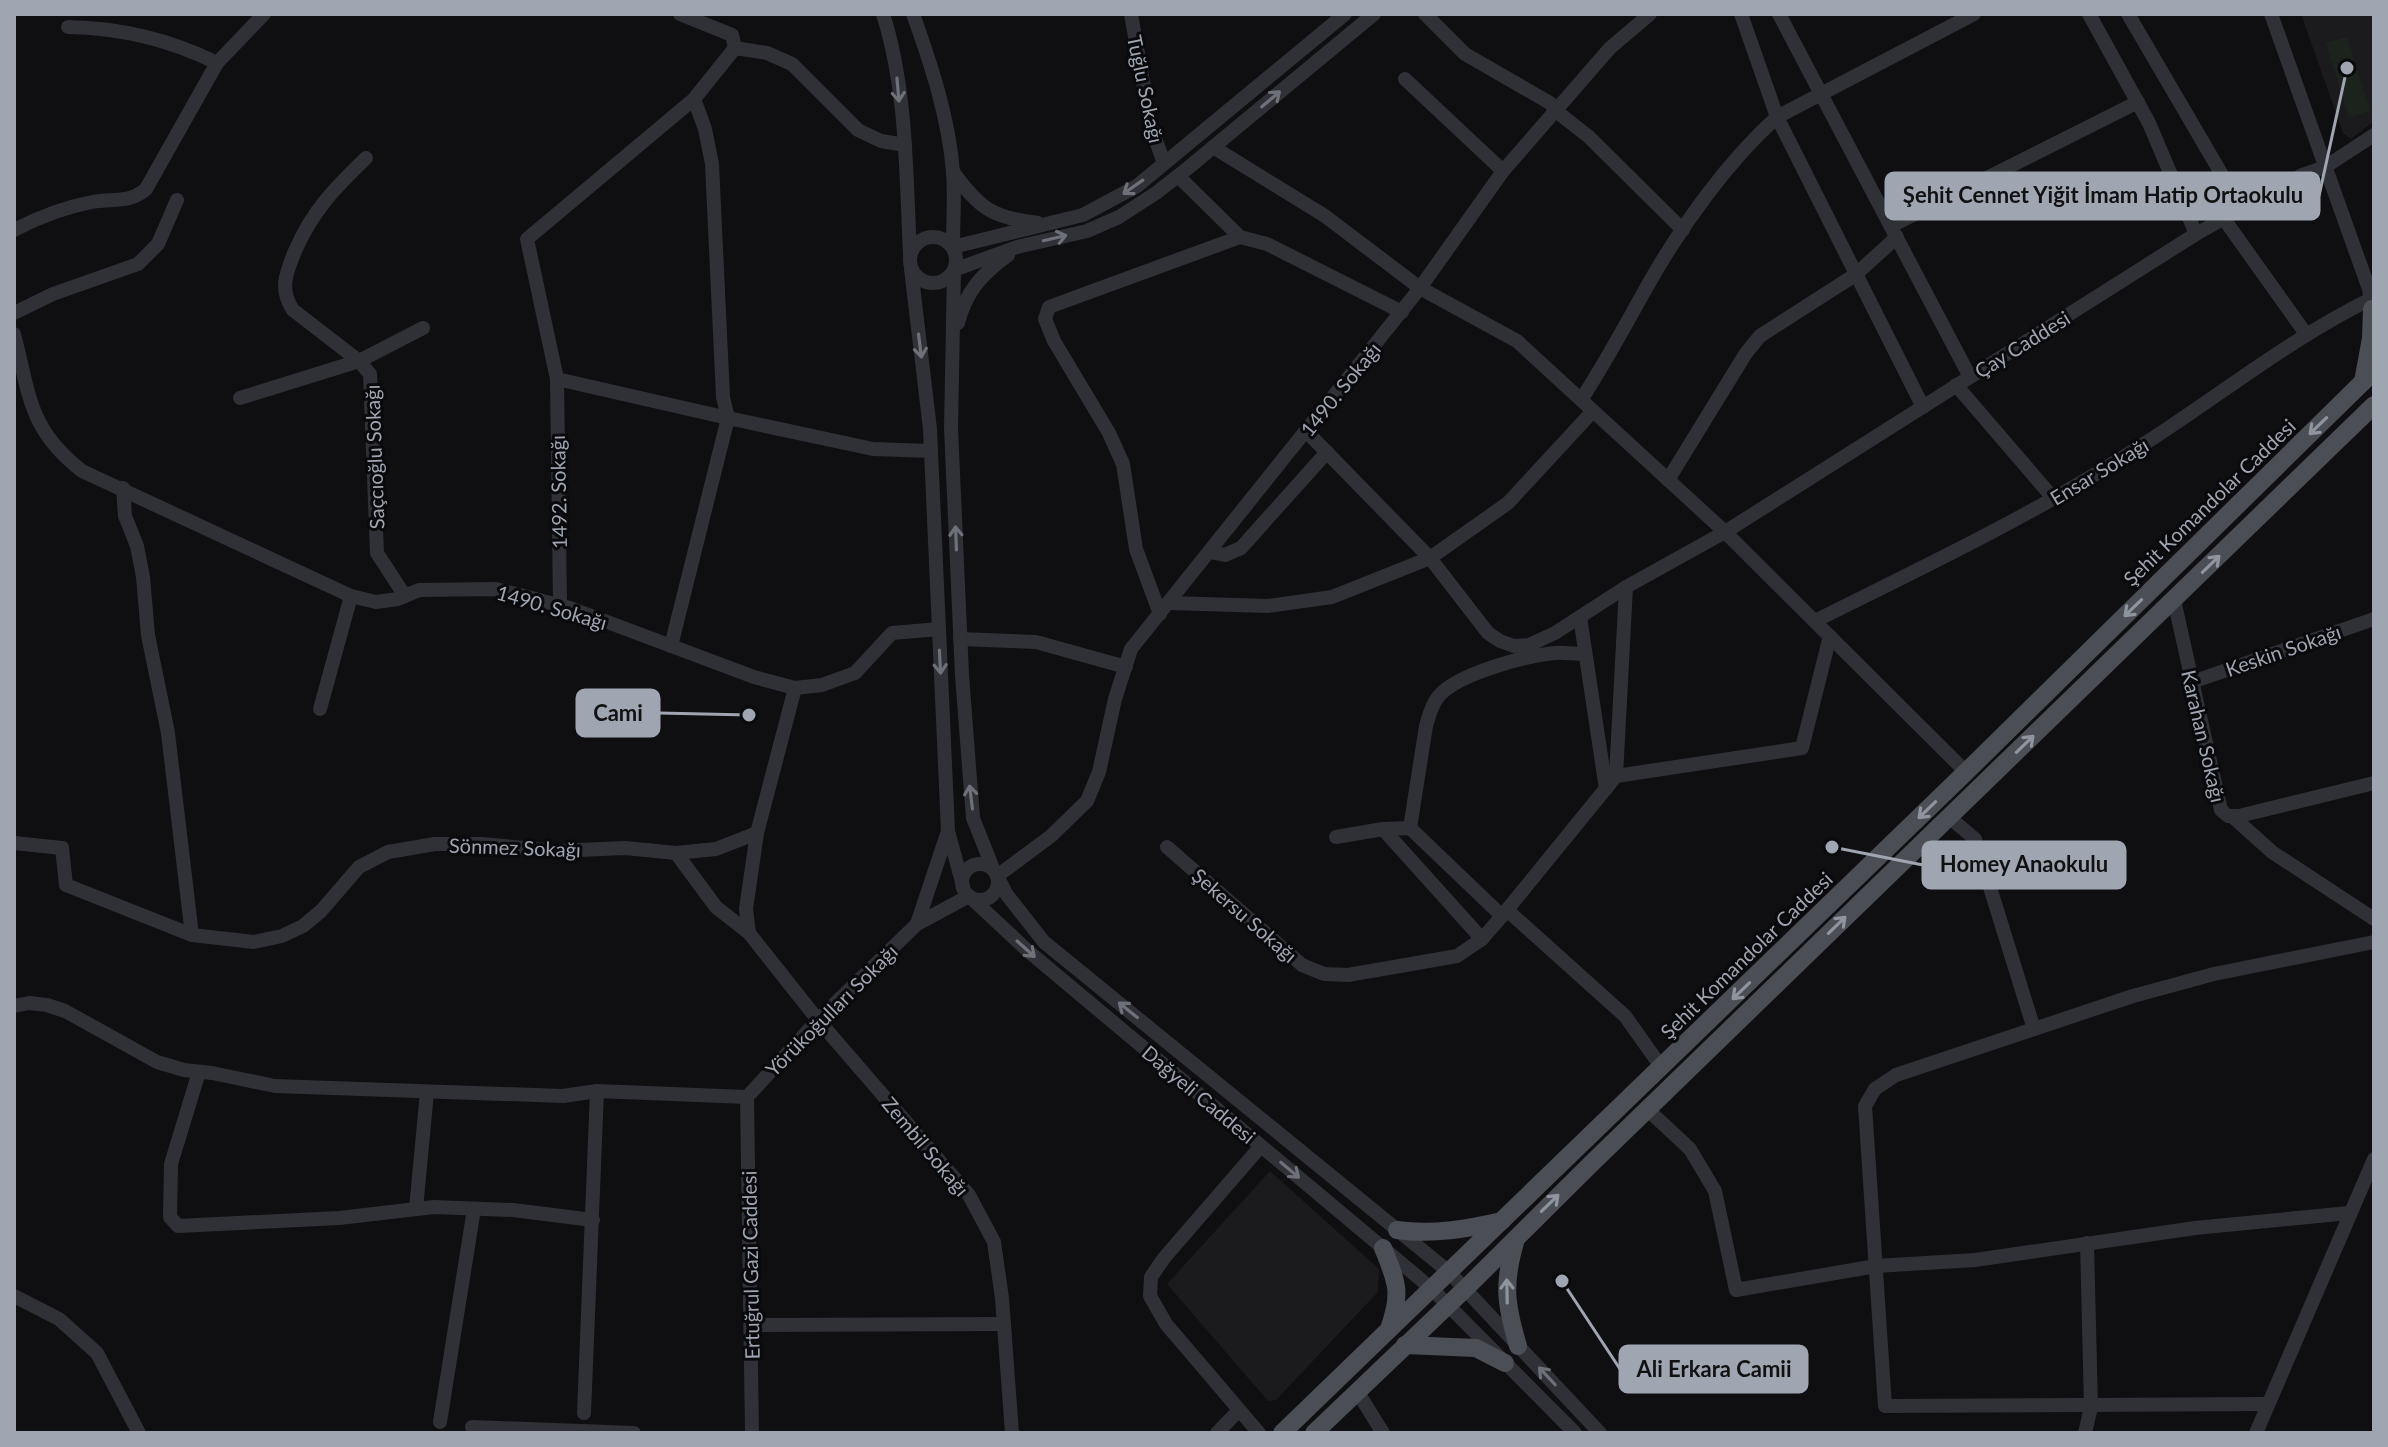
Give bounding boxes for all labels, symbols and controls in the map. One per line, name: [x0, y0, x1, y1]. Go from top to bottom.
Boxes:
street label: Tuğlu Sokağı: [1123, 33, 1169, 145]
one-way arrow: [891, 76, 906, 103]
one-way arrow: [1260, 90, 1281, 108]
callout: Şehit Cennet Yiğit İmam Hatip Ortaokulu: [1886, 173, 2319, 219]
one-way arrow: [1123, 179, 1145, 195]
text: Şehit Cennet Yiğit İmam Hatip Ortaokulu: [1903, 181, 2303, 208]
one-way arrow: [1042, 230, 1068, 245]
street label: Çay Caddesi: [1970, 305, 2074, 383]
one-way arrow: [913, 333, 928, 359]
street label: 1490. Sokağı: [1295, 337, 1385, 441]
street label: Saçcıoğlu Sokağı: [359, 384, 389, 530]
street label: Şehit Komandolar Caddesi: [2118, 414, 2300, 590]
one-way arrow: [2309, 416, 2328, 435]
street label: Ensar Sokağı: [2045, 432, 2153, 510]
street label: 1492. Sokağı: [545, 435, 571, 549]
one-way arrow: [948, 525, 963, 552]
one-way arrow: [2201, 555, 2221, 573]
street label: 1490. Sokağı: [494, 580, 610, 634]
one-way arrow: [2124, 598, 2143, 617]
street label: Keskin Sokağı: [2222, 619, 2344, 681]
one-way arrow: [933, 648, 948, 675]
street label: Karahan Sokağı: [2177, 668, 2231, 804]
callout: Cami: [577, 690, 659, 736]
text: Cami: [593, 699, 643, 726]
one-way arrow: [2014, 736, 2034, 754]
one-way arrow: [963, 784, 978, 811]
one-way arrow: [1918, 800, 1937, 819]
street label: Sönmez Sokağı: [449, 833, 581, 861]
callout: Homey Anaokulu: [1923, 842, 2125, 888]
text: Homey Anaokulu: [1940, 850, 2108, 877]
street label: Şekersu Sokağı: [1188, 863, 1302, 967]
street label: Şehit Komandolar Caddesi: [1655, 867, 1837, 1043]
one-way arrow: [1827, 916, 1846, 935]
street label: Yörükoğulları Sokağı: [760, 939, 902, 1081]
one-way arrow: [1016, 940, 1036, 958]
one-way arrow: [1732, 981, 1751, 1000]
one-way arrow: [1118, 1002, 1139, 1020]
street label: Dağyeli Caddesi: [1138, 1040, 1260, 1148]
street label: Zembil Sokağı: [878, 1092, 974, 1200]
one-way arrow: [1279, 1161, 1300, 1179]
street label: Ertuğrul Gazi Caddesi: [736, 1170, 764, 1360]
one-way arrow: [1540, 1194, 1559, 1213]
one-way arrow: [1499, 1278, 1515, 1305]
callout: Ali Erkara Camii: [1620, 1346, 1807, 1392]
text: Ali Erkara Camii: [1635, 1355, 1792, 1382]
one-way arrow: [1537, 1366, 1556, 1386]

